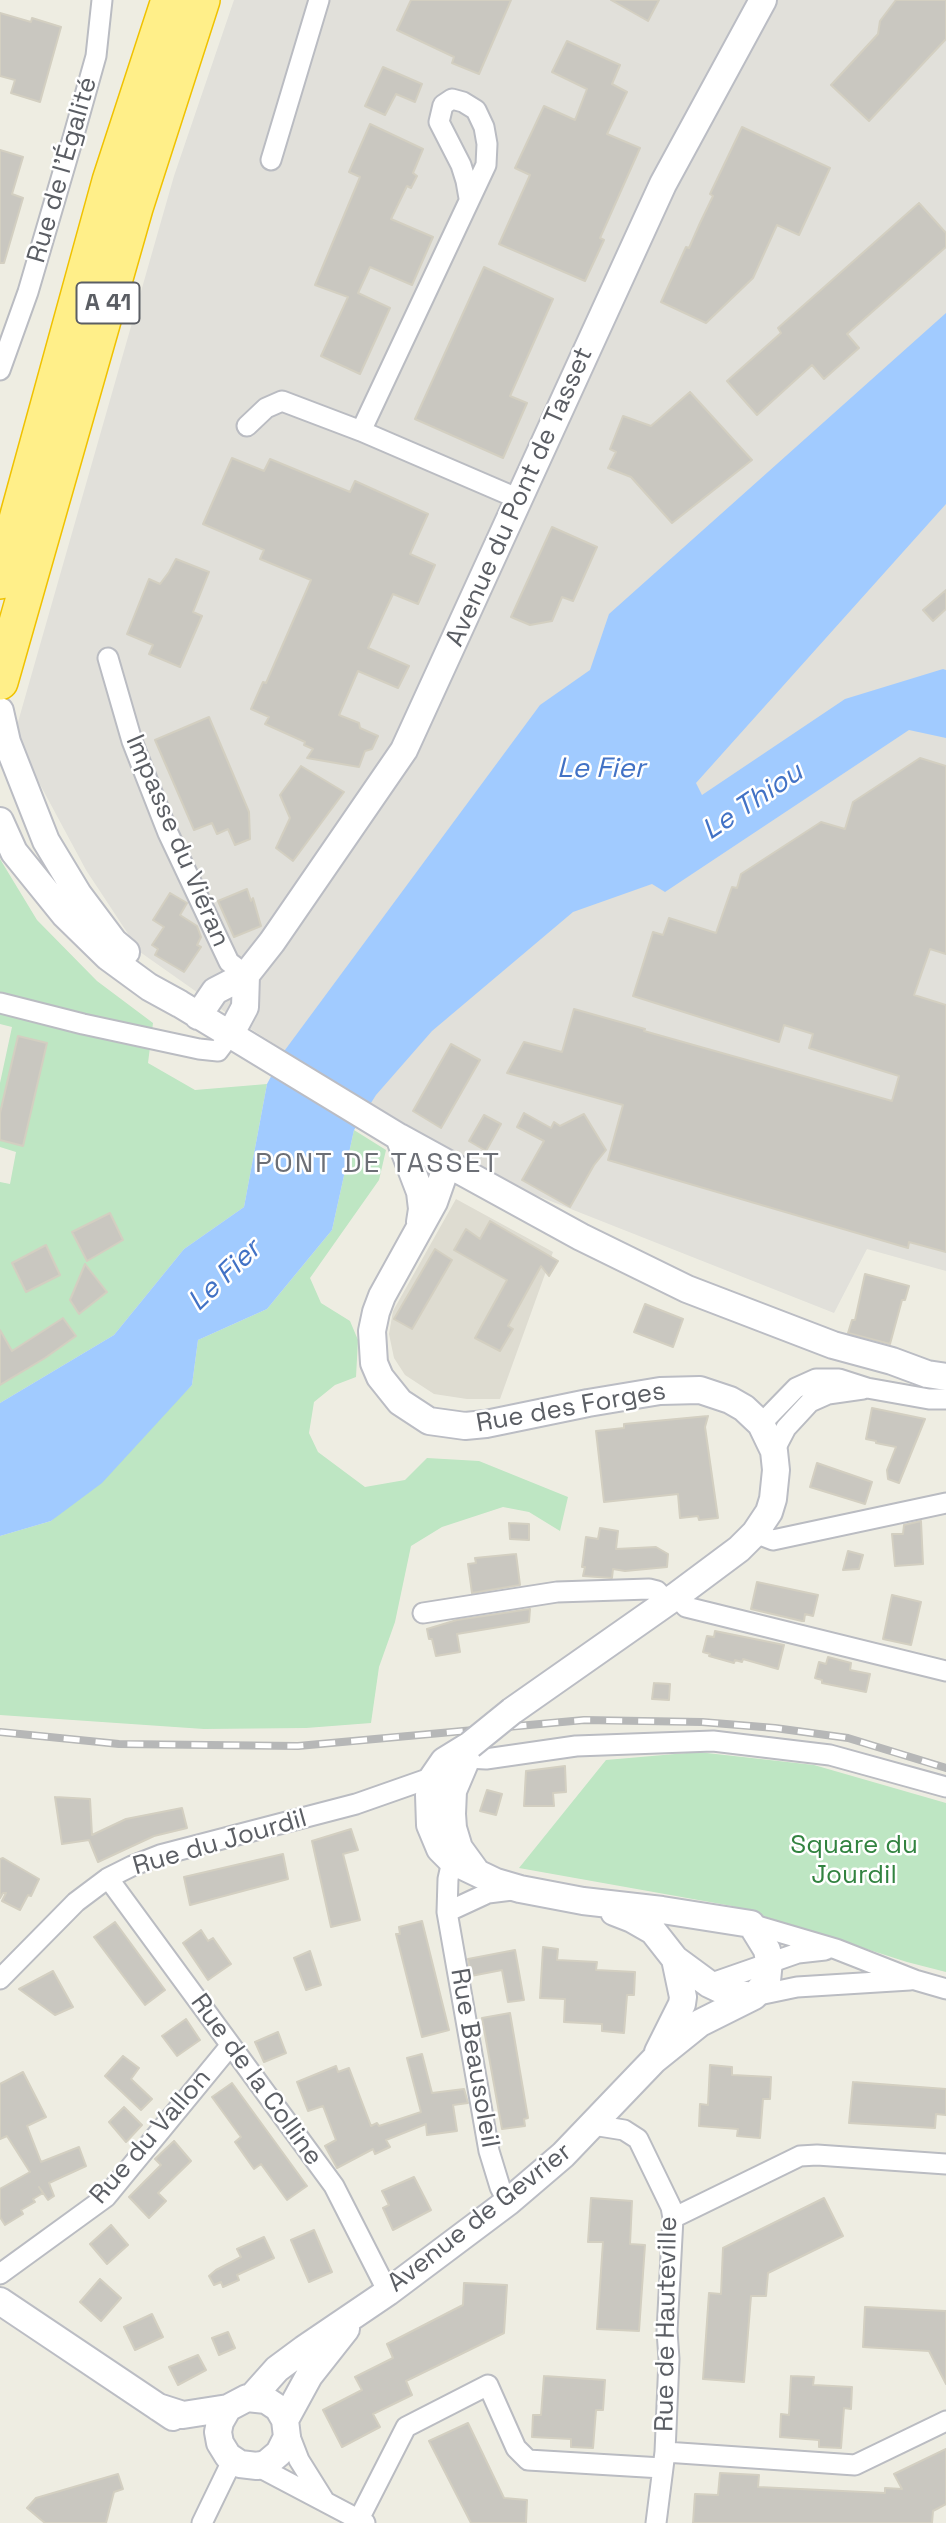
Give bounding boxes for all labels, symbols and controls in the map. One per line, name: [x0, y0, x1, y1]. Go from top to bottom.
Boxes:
street label: Rue de l'Égalité: [22, 73, 104, 267]
road number: A 41: [76, 282, 140, 324]
street label: Avenue du Pont de Tasset: [440, 343, 600, 651]
street label: Impasse du Viéran: [118, 730, 236, 952]
water label: Le Fier: [557, 752, 645, 786]
water label: Le Thiou: [696, 756, 810, 848]
district label: PONT DE TASSET: [257, 1147, 499, 1181]
water label: Le Fier: [182, 1233, 268, 1319]
street label: Rue des Forges: [474, 1376, 668, 1440]
street label: Rue du Jourdil: [130, 1803, 310, 1883]
park label: Square du Jourdil: [790, 1830, 918, 1892]
street label: Rue Beausoleil: [443, 1966, 505, 2150]
street label: Rue de la Colline: [183, 1988, 329, 2172]
street label: Rue du Vallon: [84, 2063, 218, 2211]
street label: Avenue de Gevrier: [382, 2137, 578, 2299]
street label: Rue de Hauteville: [650, 2216, 684, 2432]

